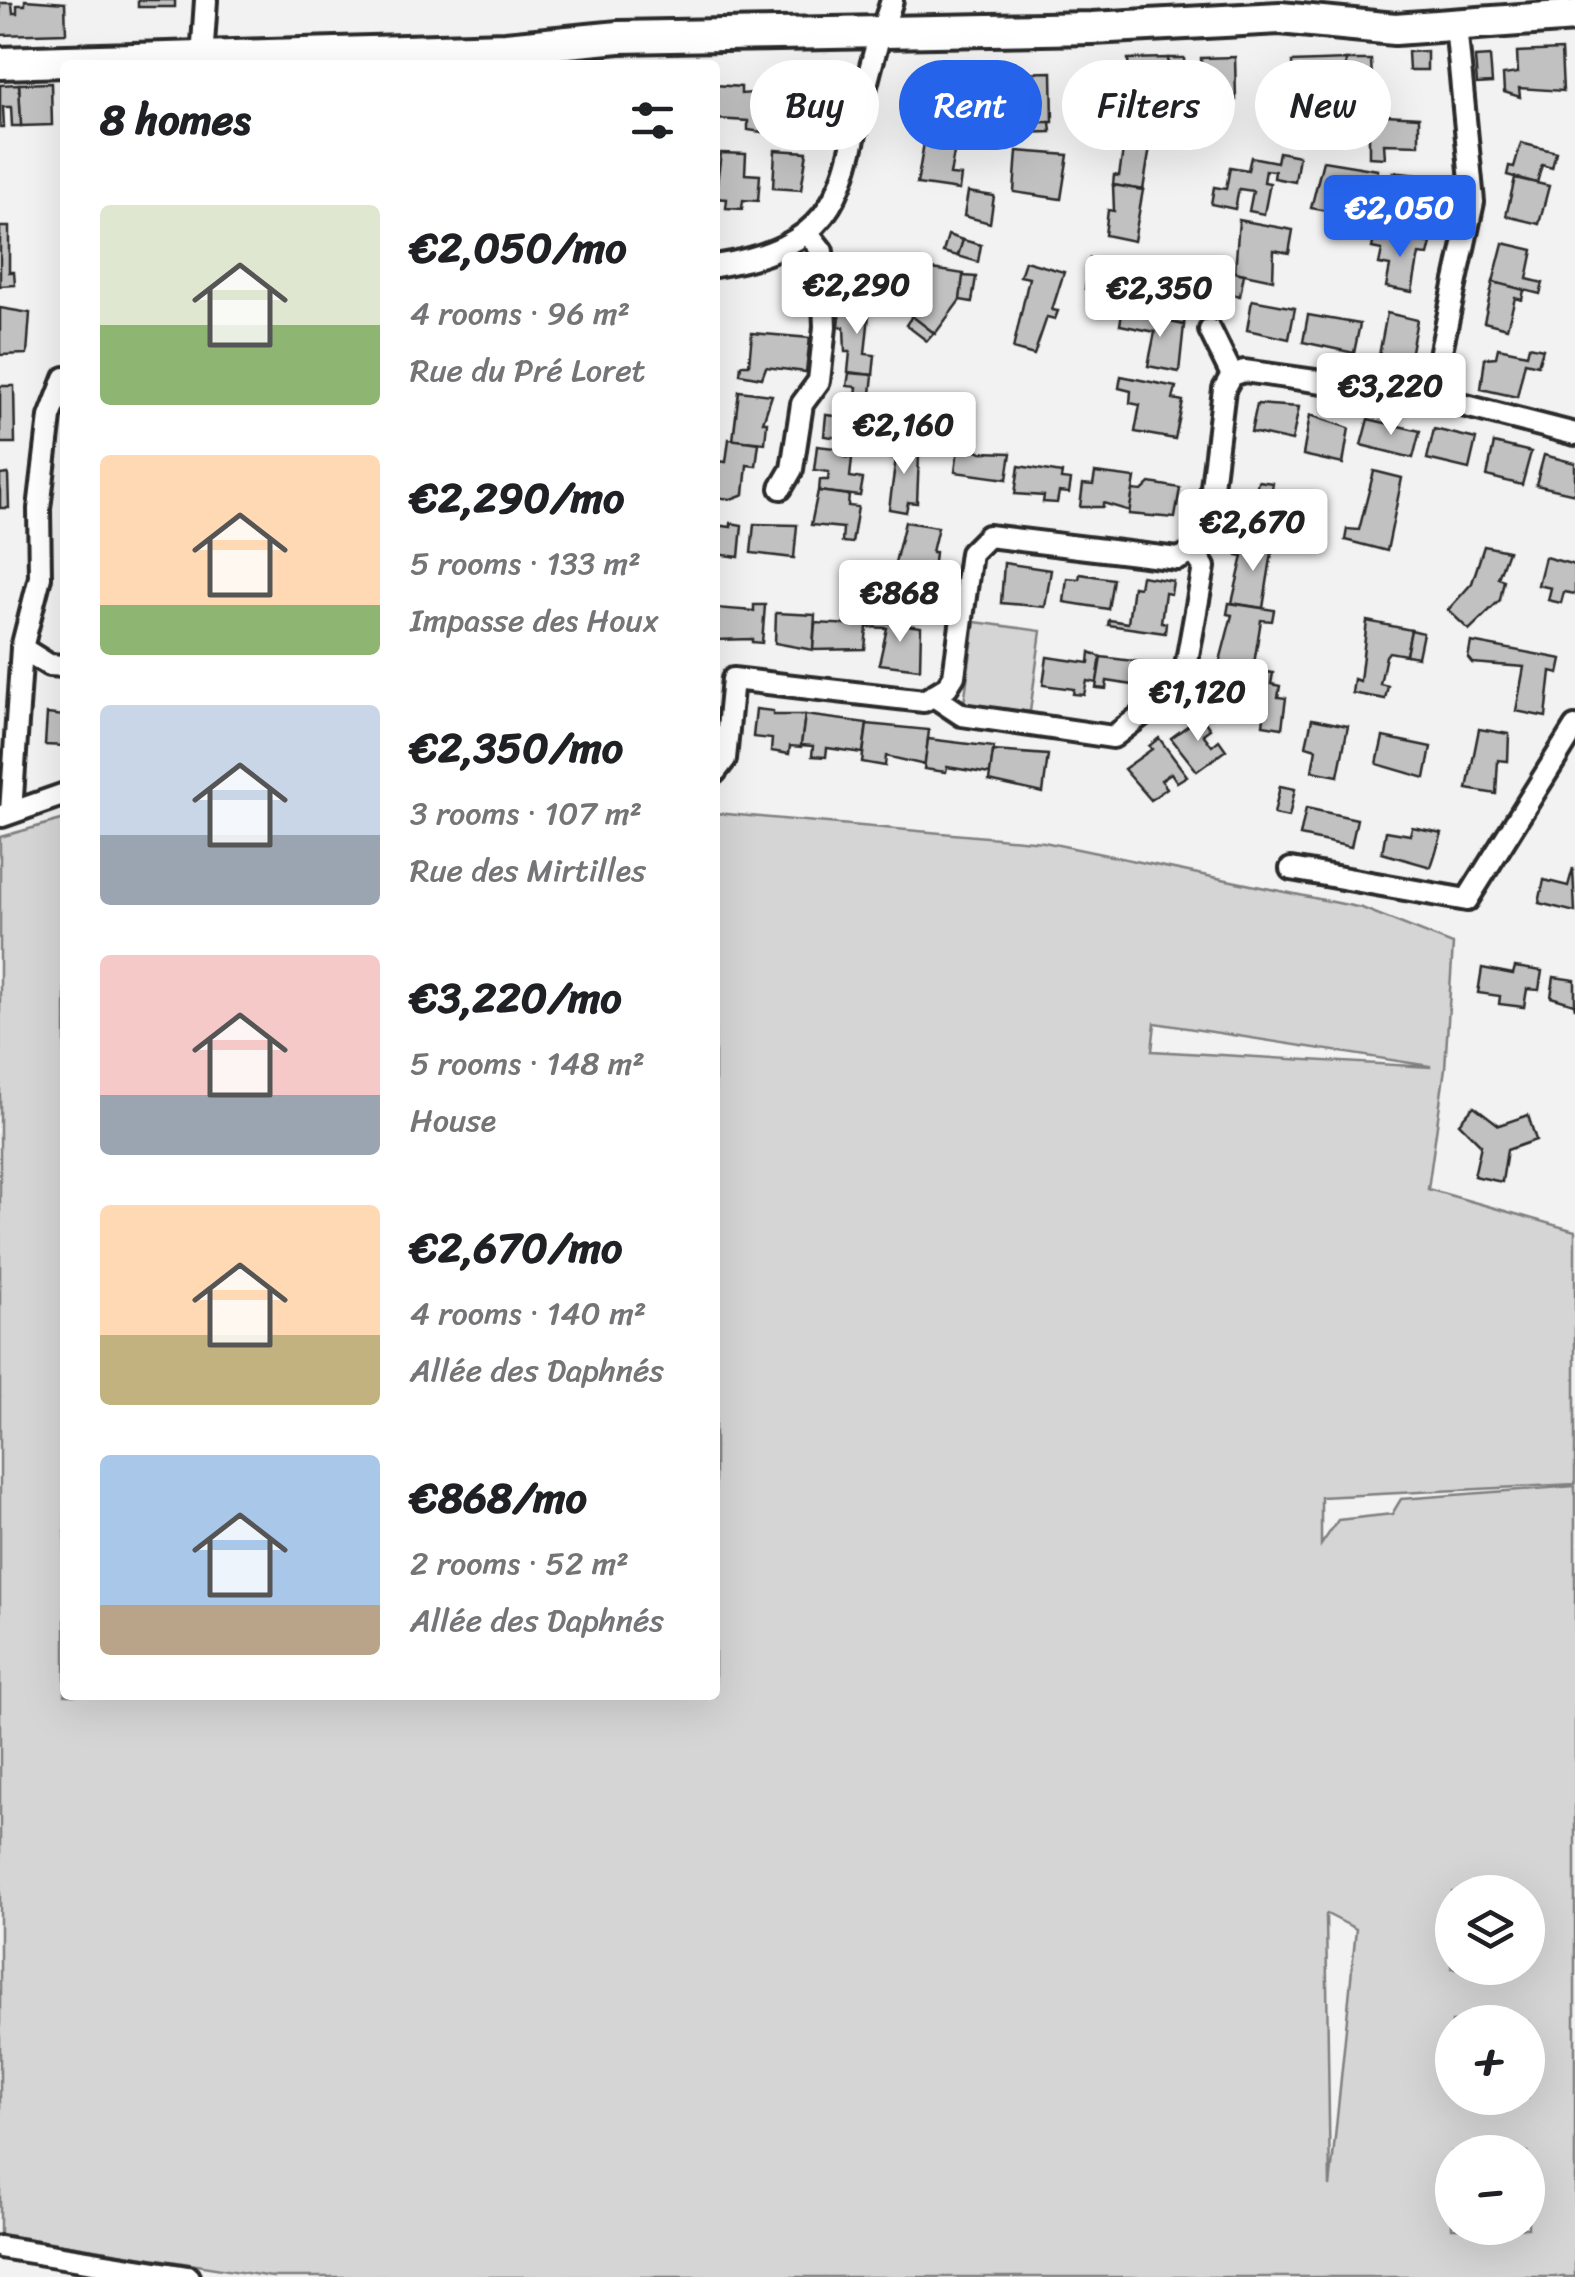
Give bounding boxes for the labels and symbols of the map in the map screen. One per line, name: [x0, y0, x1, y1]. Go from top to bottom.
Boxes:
pin: €2,050: [1319, 175, 1481, 260]
pin: €2,290: [776, 252, 938, 337]
pin: €2,350: [1079, 255, 1241, 340]
pin: €3,220: [1310, 353, 1472, 438]
pin: €2,160: [823, 392, 985, 477]
pin: €2,670: [1172, 489, 1334, 574]
pin: €868: [841, 560, 959, 645]
pin: €1,120: [1117, 659, 1279, 744]

